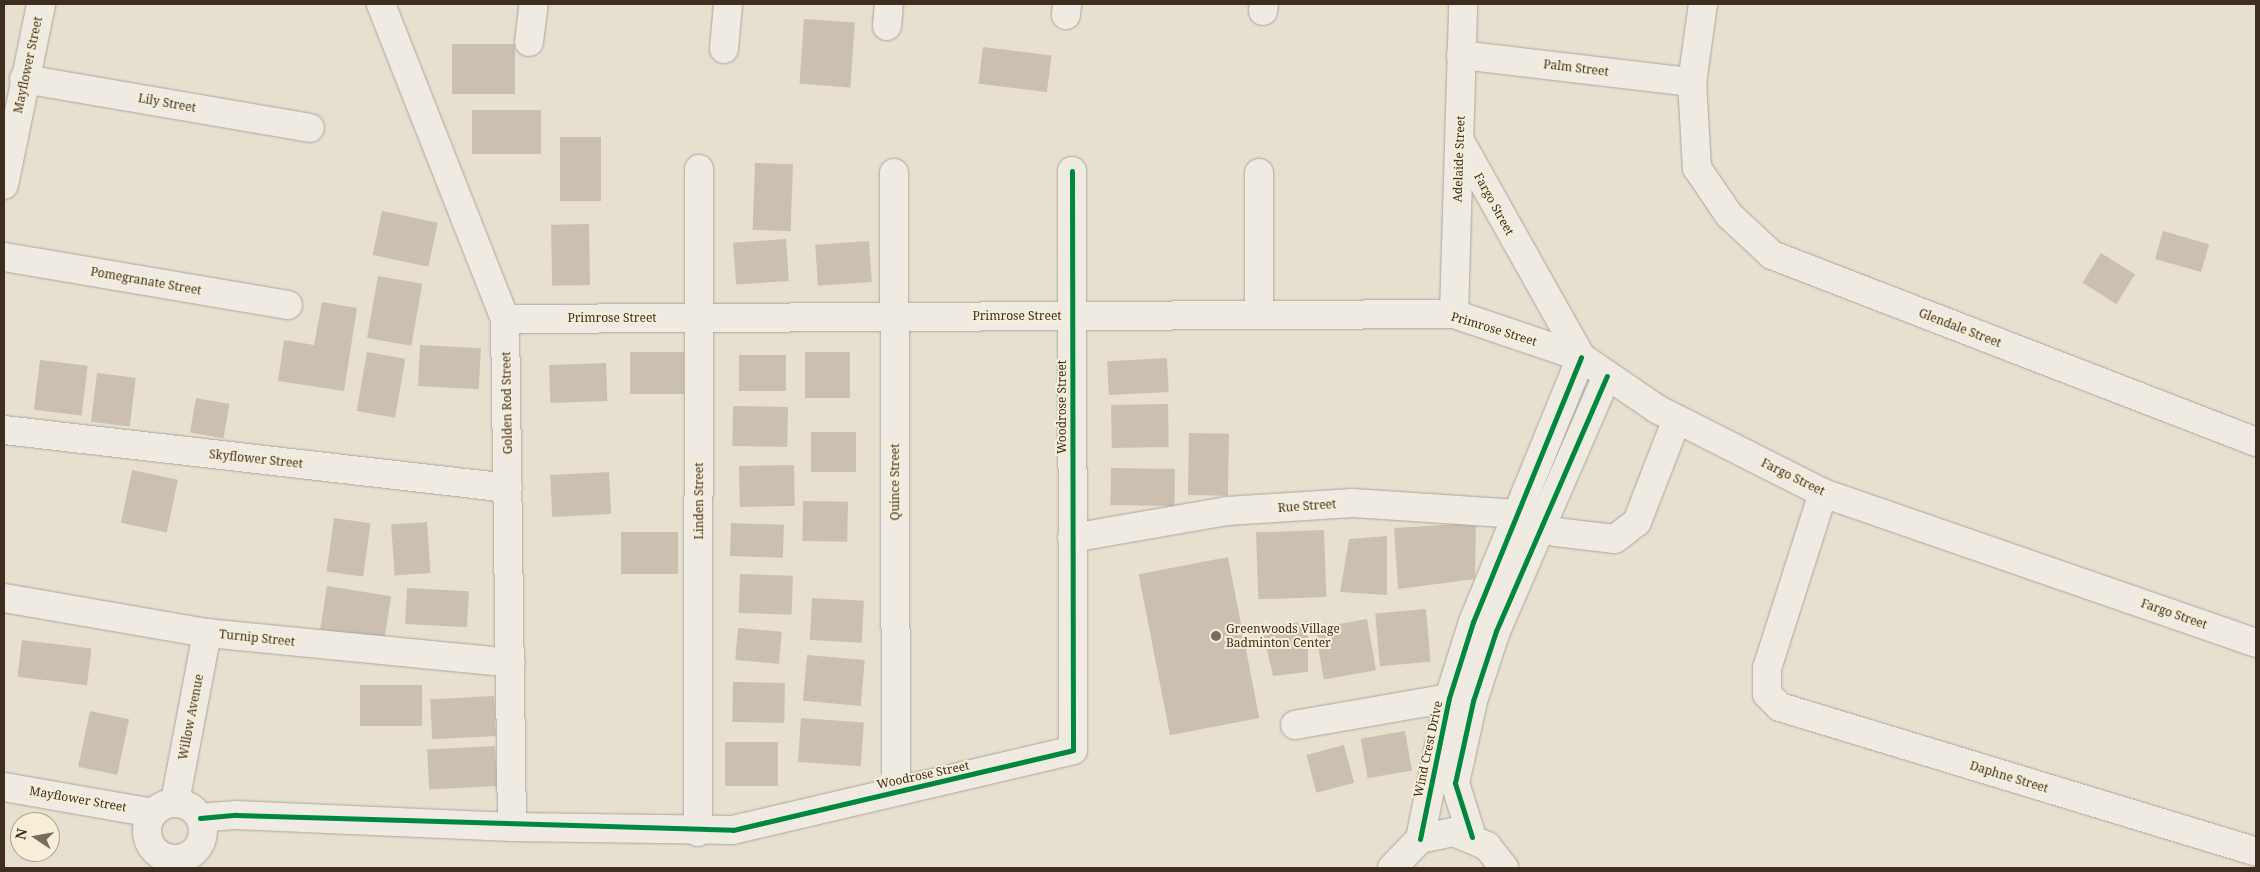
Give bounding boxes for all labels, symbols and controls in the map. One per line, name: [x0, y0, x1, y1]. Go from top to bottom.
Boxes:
street label: Mayflower Street: [11, 15, 45, 115]
street label: Palm Street: [1543, 57, 1609, 79]
street label: Lily Street: [137, 91, 197, 115]
street label: Adelaide Street: [1450, 115, 1468, 203]
street label: Fargo Street: [1471, 170, 1517, 238]
street label: Pomegranate Street: [89, 264, 203, 298]
street label: Glendale Street: [1917, 306, 2003, 350]
street label: Primrose Street: [972, 309, 1062, 323]
street label: Primrose Street: [1449, 309, 1539, 349]
street label: Primrose Street: [567, 311, 657, 325]
street label: Golden Rod Street: [499, 352, 515, 454]
street label: Woodrose Street: [1055, 360, 1069, 454]
street label: Quince Street: [888, 443, 902, 521]
street label: Skyflower Street: [208, 447, 304, 471]
street label: Fargo Street: [1759, 455, 1827, 499]
street label: Linden Street: [692, 462, 706, 540]
street label: Rue Street: [1277, 497, 1337, 515]
street label: Fargo Street: [2139, 596, 2209, 632]
place label: Greenwoods Village Badminton Center: [1226, 622, 1340, 650]
street label: Turnip Street: [218, 627, 296, 649]
marker: Greenwoods Village Badminton Center: [1210, 630, 1222, 642]
street label: Willow Avenue: [176, 673, 206, 761]
street label: Wind Crest Drive: [1411, 699, 1445, 799]
street label: Woodrose Street: [876, 758, 970, 792]
street label: Daphne Street: [1968, 758, 2050, 796]
street label: Mayflower Street: [28, 783, 128, 815]
north arrow: [10, 812, 60, 862]
text: N: [10, 827, 31, 841]

